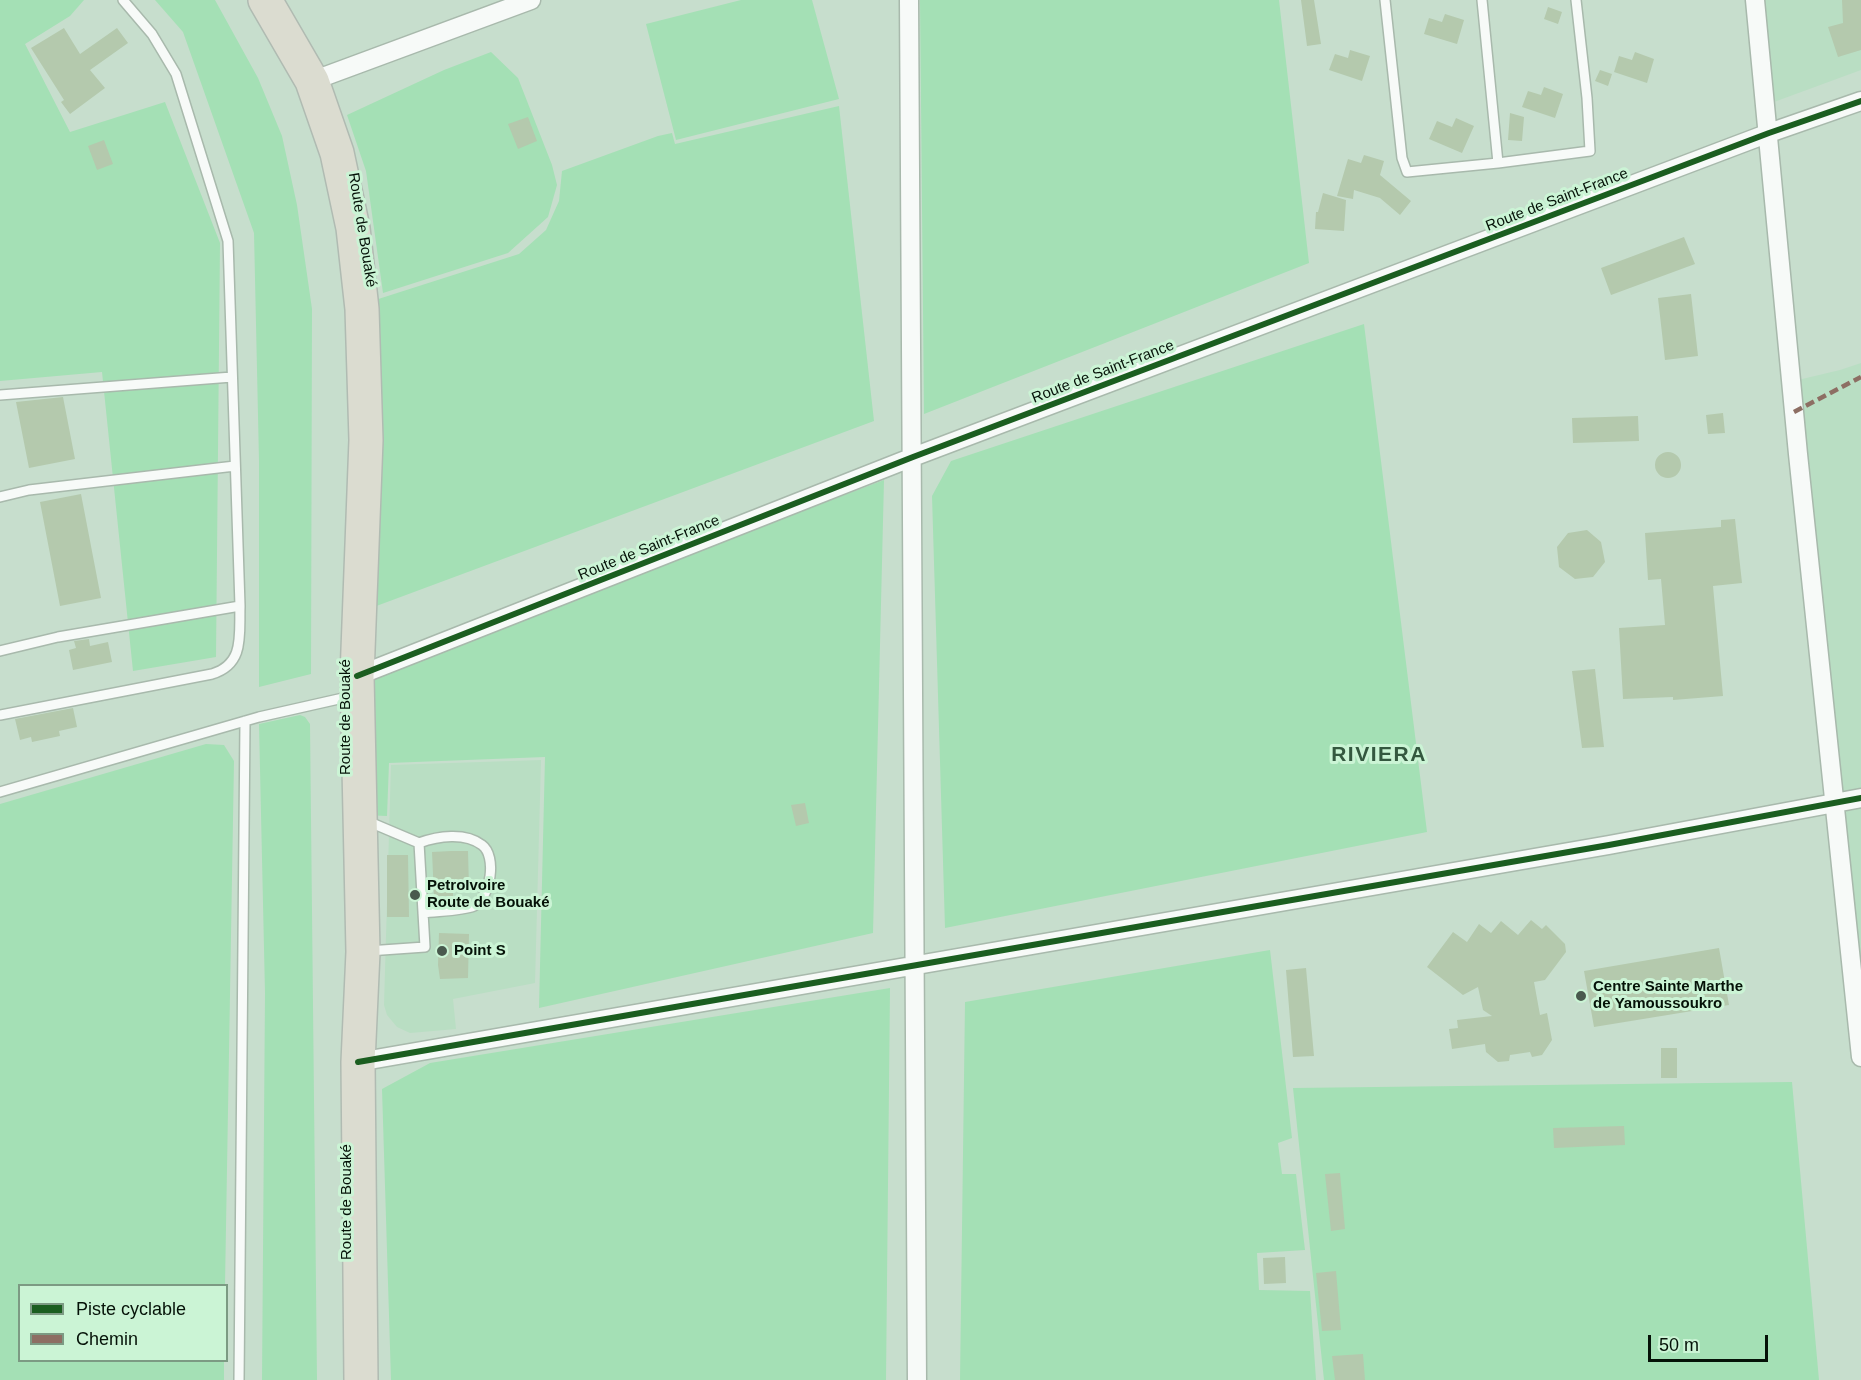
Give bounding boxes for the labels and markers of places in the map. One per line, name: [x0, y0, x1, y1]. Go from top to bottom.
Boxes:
place label: PetroIvoire Route de Bouaké: [427, 877, 550, 912]
marker: PetroIvoire Route de Bouaké: [408, 888, 422, 902]
place label: Point S: [454, 942, 506, 960]
marker: Point S: [435, 944, 449, 958]
place label: Centre Sainte Marthe de Yamoussoukro: [1593, 978, 1743, 1013]
marker: Centre Sainte Marthe de Yamoussoukro: [1574, 989, 1588, 1003]

